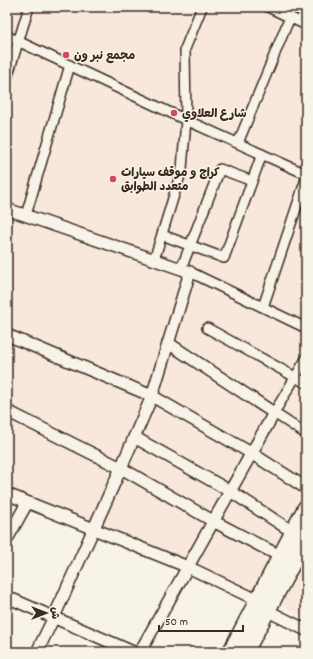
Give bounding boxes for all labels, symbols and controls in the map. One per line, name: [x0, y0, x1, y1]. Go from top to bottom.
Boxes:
place label: مجمع نبر ون: [74, 48, 135, 65]
marker: مجمع نبر ون: [61, 50, 71, 60]
place label: شارع العلاوي: [182, 106, 247, 123]
marker: شارع العلاوي: [169, 108, 179, 118]
place label: كراج و موقف سيارات متعدد الطوابق: [121, 165, 220, 196]
marker: كراج و موقف سيارات متعدد الطوابق: [108, 174, 118, 184]
north arrow: [26, 593, 66, 633]
text: ش: [46, 607, 62, 619]
scale bar: [159, 607, 243, 633]
text: 50 m: [165, 614, 188, 631]

